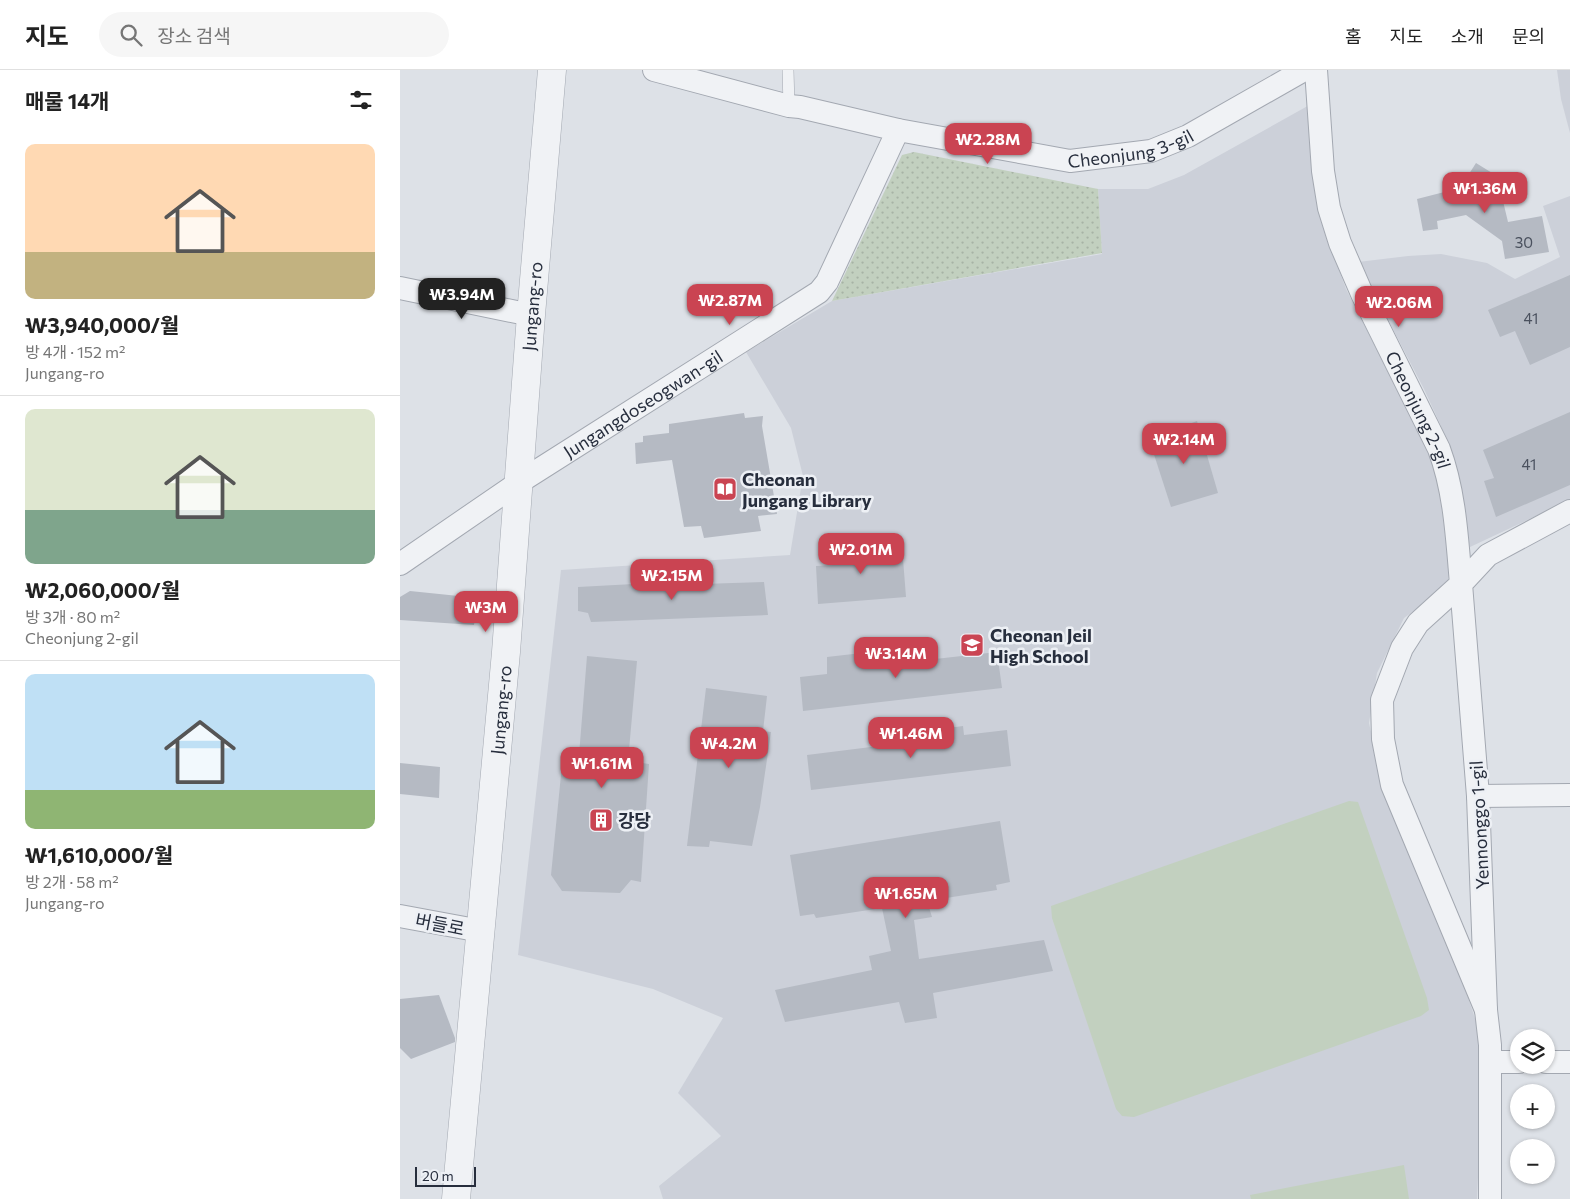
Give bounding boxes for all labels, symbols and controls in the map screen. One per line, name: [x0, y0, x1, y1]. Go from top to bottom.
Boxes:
search box: [99, 12, 449, 57]
text: 지도: [25, 21, 69, 50]
icon: search: [117, 21, 145, 49]
text: 장소 검색: [157, 24, 231, 47]
text: 홈: [1345, 25, 1362, 47]
text: 지도: [1390, 25, 1423, 47]
text: 소개: [1451, 25, 1484, 47]
text: 문의: [1512, 25, 1545, 47]
icon: filters: [347, 86, 375, 114]
text: 매물 14개: [25, 88, 109, 113]
pin: ₩2.28M: [947, 122, 1029, 165]
street label: Cheonjung 3-gil: [1066, 124, 1197, 172]
text: ₩2.28M: [956, 129, 1020, 148]
pin: ₩1.36M: [1444, 172, 1526, 214]
icon: home: [155, 176, 245, 266]
text: ₩1.36M: [1453, 178, 1517, 197]
house number: 30: [1515, 233, 1533, 251]
street label: Jungang-ro: [517, 261, 547, 352]
pin: ₩3.94M: [421, 278, 503, 320]
text: ₩3.94M: [429, 284, 495, 303]
pin: ₩2.87M: [689, 284, 771, 326]
pin: ₩2.06M: [1358, 286, 1440, 328]
text: ₩2.87M: [698, 290, 762, 309]
text: ₩2.06M: [1366, 292, 1432, 311]
house number: 41: [1524, 309, 1538, 327]
text: ₩3,940,000/월: [25, 312, 179, 337]
text: 방 4개 · 152 m²: [25, 342, 125, 361]
street label: Jungangdoseogwan-gil: [559, 345, 727, 462]
street label: Cheonjung 2-gil: [1381, 347, 1456, 471]
text: Jungang-ro: [25, 363, 105, 382]
pin: ₩2.14M: [1143, 422, 1225, 465]
text: ₩2.14M: [1153, 429, 1215, 448]
icon: home: [155, 442, 245, 532]
house number: 41: [1522, 455, 1536, 473]
place label: Cheonan Jungang Library: [742, 468, 872, 511]
library icon: Cheonan Jungang Library: [712, 476, 738, 502]
pin: ₩2.01M: [820, 532, 902, 575]
text: ₩2.01M: [829, 539, 893, 558]
pin: ₩2.15M: [631, 558, 713, 601]
text: ₩2.15M: [641, 565, 703, 584]
text: ₩2,060,000/월: [25, 577, 180, 602]
pin: ₩3M: [462, 590, 510, 633]
text: ₩3M: [465, 597, 507, 616]
text: 방 3개 · 80 m²: [25, 607, 120, 626]
place label: Cheonan Jeil High School: [990, 624, 1092, 667]
text: Cheonjung 2-gil: [25, 628, 139, 647]
school or university icon: Cheonan Jeil High School: [959, 632, 985, 658]
pin: ₩3.14M: [855, 636, 937, 679]
text: ₩3.14M: [865, 643, 927, 662]
street label: Jungang-ro: [486, 664, 516, 756]
icon: home: [155, 707, 245, 797]
pin: ₩1.46M: [870, 716, 952, 759]
text: ₩1.46M: [879, 723, 943, 742]
pin: ₩4.2M: [694, 726, 764, 769]
text: ₩4.2M: [701, 733, 757, 752]
pin: ₩1.61M: [561, 746, 643, 789]
text: ₩1.61M: [572, 753, 633, 772]
street label: Yennonggo 1-gil: [1465, 760, 1493, 890]
building icon: 강당: [588, 807, 614, 833]
place label: 강당: [618, 809, 651, 831]
text: ₩1,610,000/월: [25, 842, 173, 867]
text: 방 2개 · 58 m²: [25, 872, 119, 891]
pin: ₩1.65M: [865, 876, 947, 919]
text: ₩1.65M: [874, 883, 938, 902]
text: Jungang-ro: [25, 893, 105, 912]
street label: 버들로: [414, 908, 466, 940]
map controls: [1510, 1029, 1555, 1184]
button: layers: [1510, 1029, 1555, 1074]
button: +: [1510, 1084, 1555, 1129]
button: −: [1510, 1139, 1555, 1184]
scale bar: [415, 1164, 476, 1187]
text: 20 m: [422, 1167, 454, 1184]

